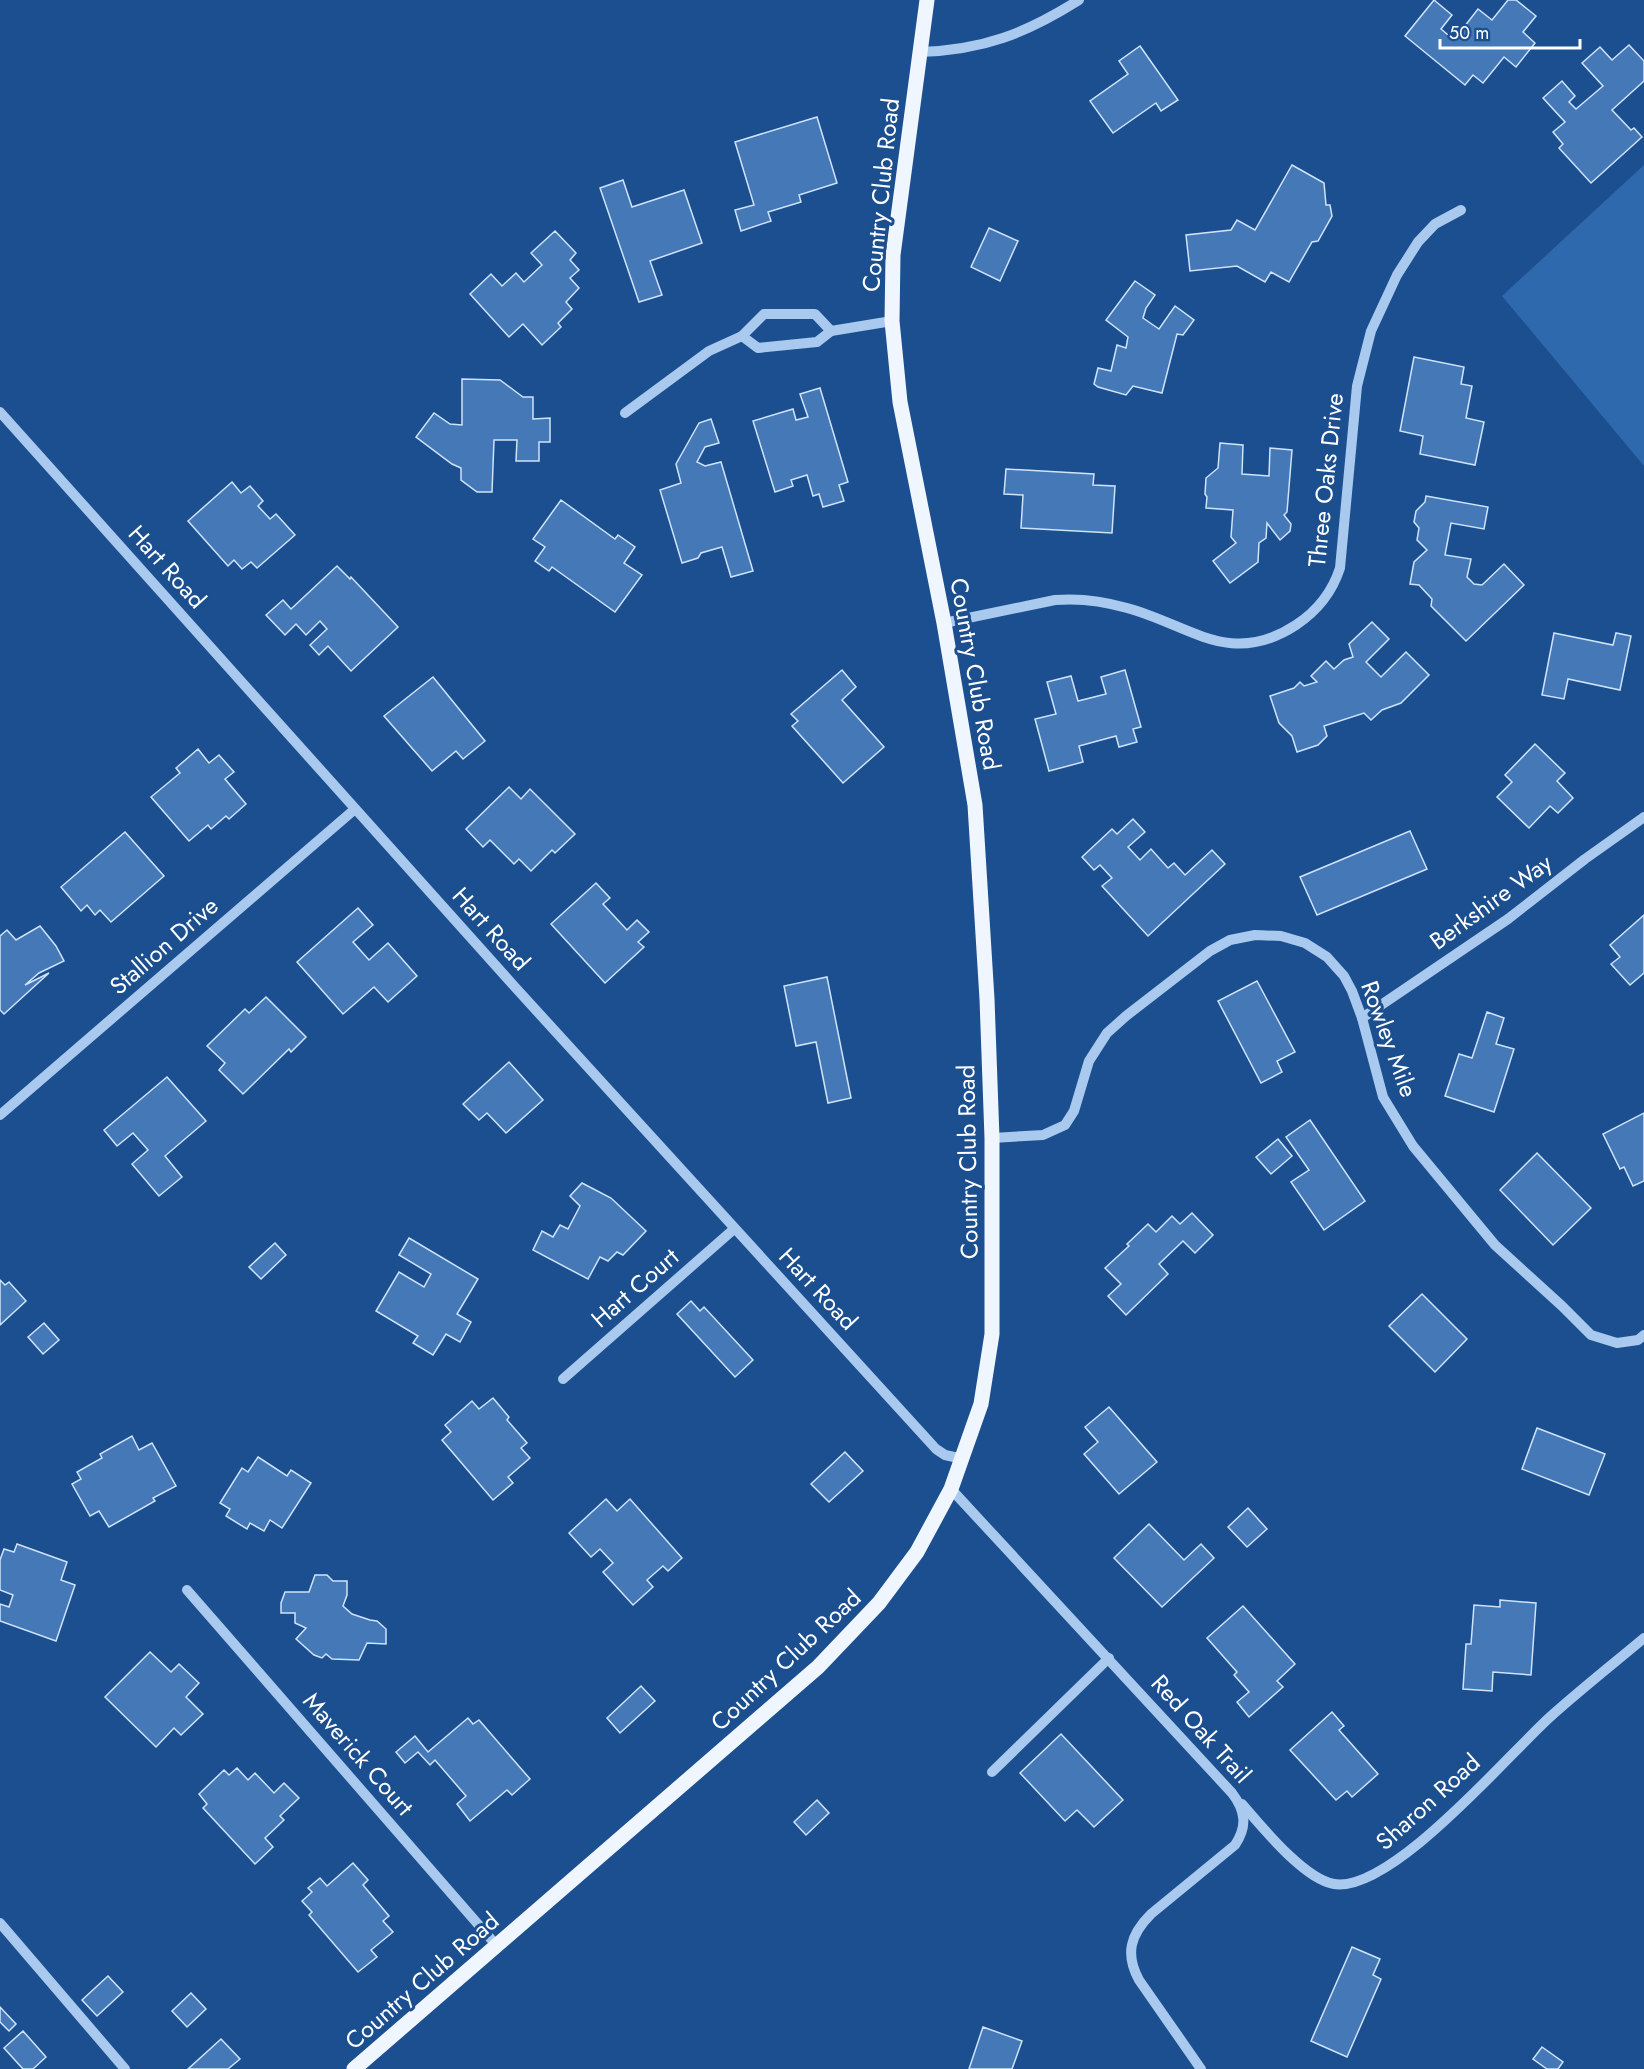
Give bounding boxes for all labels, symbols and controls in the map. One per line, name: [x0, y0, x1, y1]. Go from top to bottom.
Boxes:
scale bar: [1440, 12, 1580, 50]
text: 50 m: [1449, 20, 1489, 46]
street label: Country Club Road: [853, 96, 908, 293]
street label: Three Oaks Drive: [1299, 391, 1352, 569]
street label: Hart Road: [120, 517, 214, 616]
street label: Country Club Road: [941, 575, 1010, 773]
street label: Berkshire Way: [1422, 845, 1560, 958]
street label: Hart Road: [444, 879, 538, 978]
street label: Stallion Drive: [102, 888, 226, 1003]
street label: Rowley Mile: [1352, 976, 1427, 1102]
street label: Country Club Road: [948, 1064, 987, 1260]
street label: Hart Court: [583, 1239, 686, 1336]
street label: Hart Road: [771, 1240, 866, 1338]
street label: Country Club Road: [703, 1581, 869, 1739]
street label: Red Oak Trail: [1143, 1667, 1260, 1791]
street label: Maverick Court: [295, 1684, 422, 1823]
street label: Sharon Road: [1368, 1745, 1488, 1858]
street label: Country Club Road: [337, 1904, 507, 2058]

